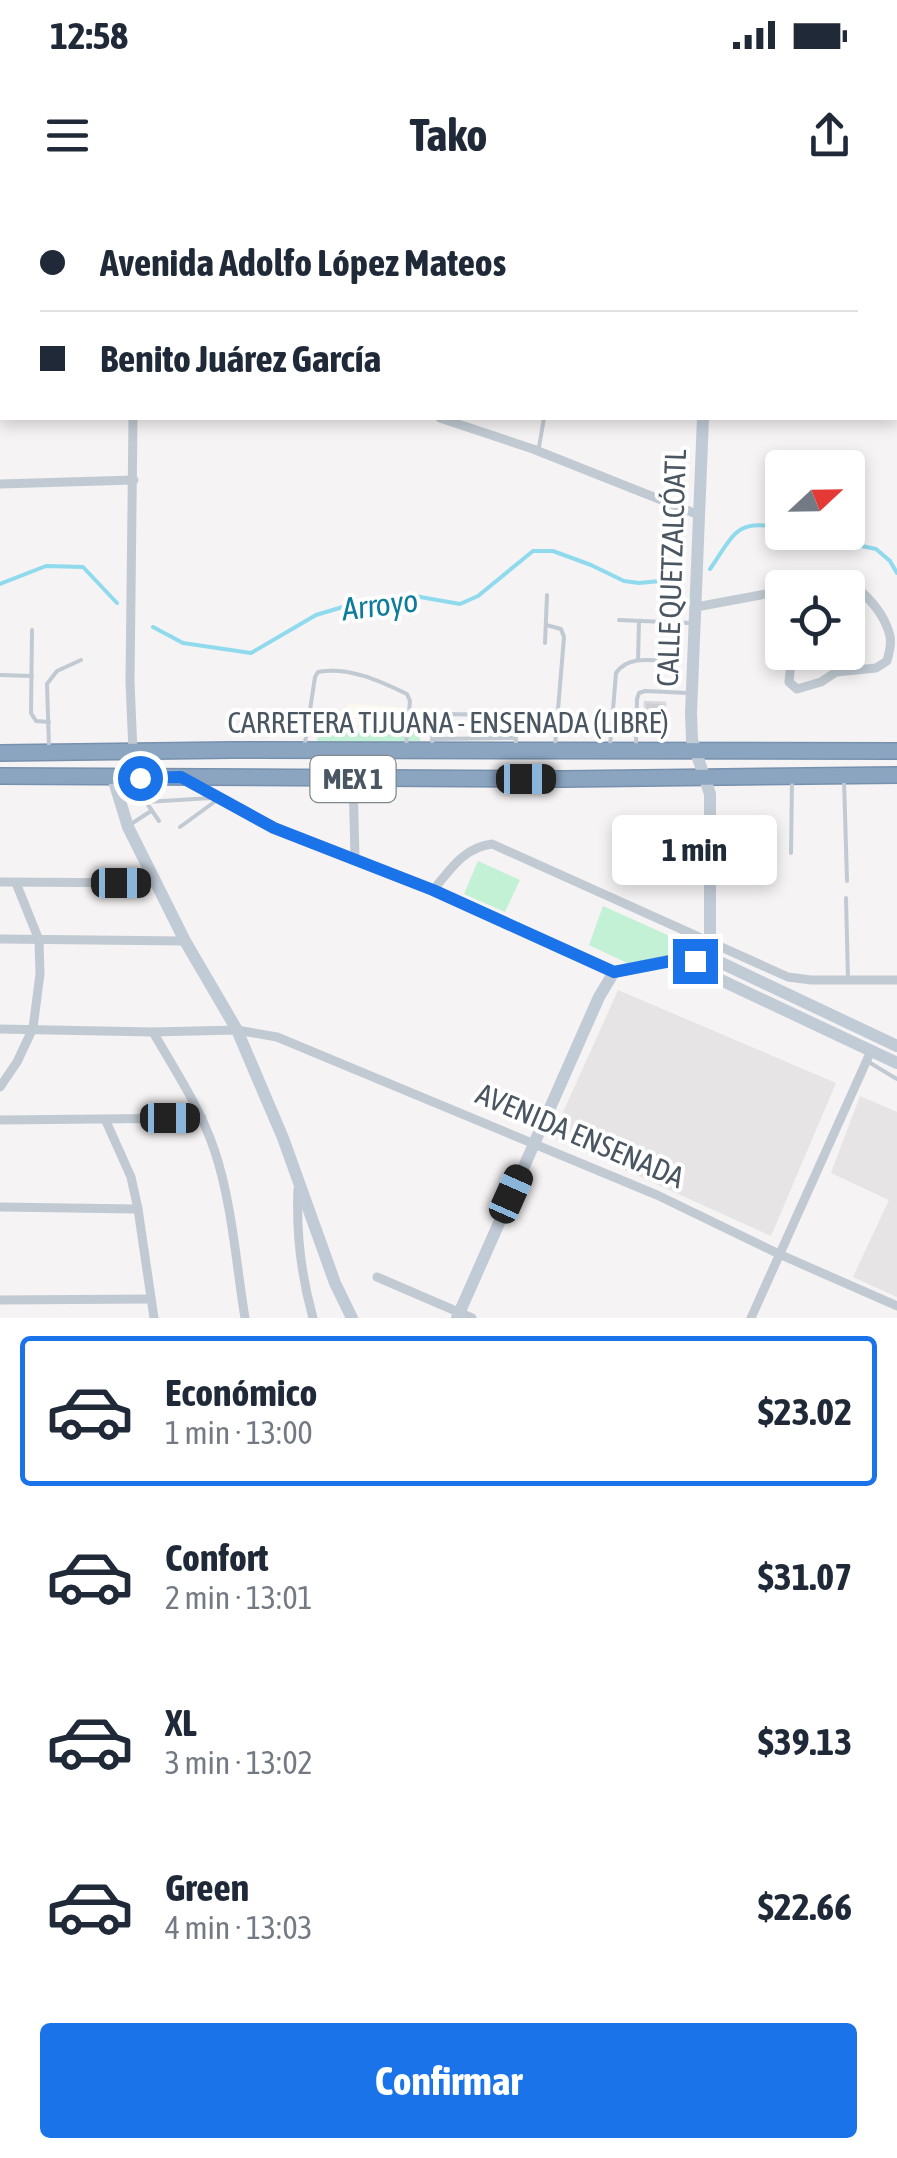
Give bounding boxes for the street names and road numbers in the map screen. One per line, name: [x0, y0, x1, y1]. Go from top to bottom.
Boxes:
street label: CALLE QUETZALCÓATL: [650, 448, 692, 687]
street label: CARRETERA TIJUANA - ENSENADA (LIBRE): [227, 705, 669, 739]
road number: MEX 1: [310, 756, 396, 802]
street label: AVENIDA ENSENADA: [471, 1076, 690, 1194]

